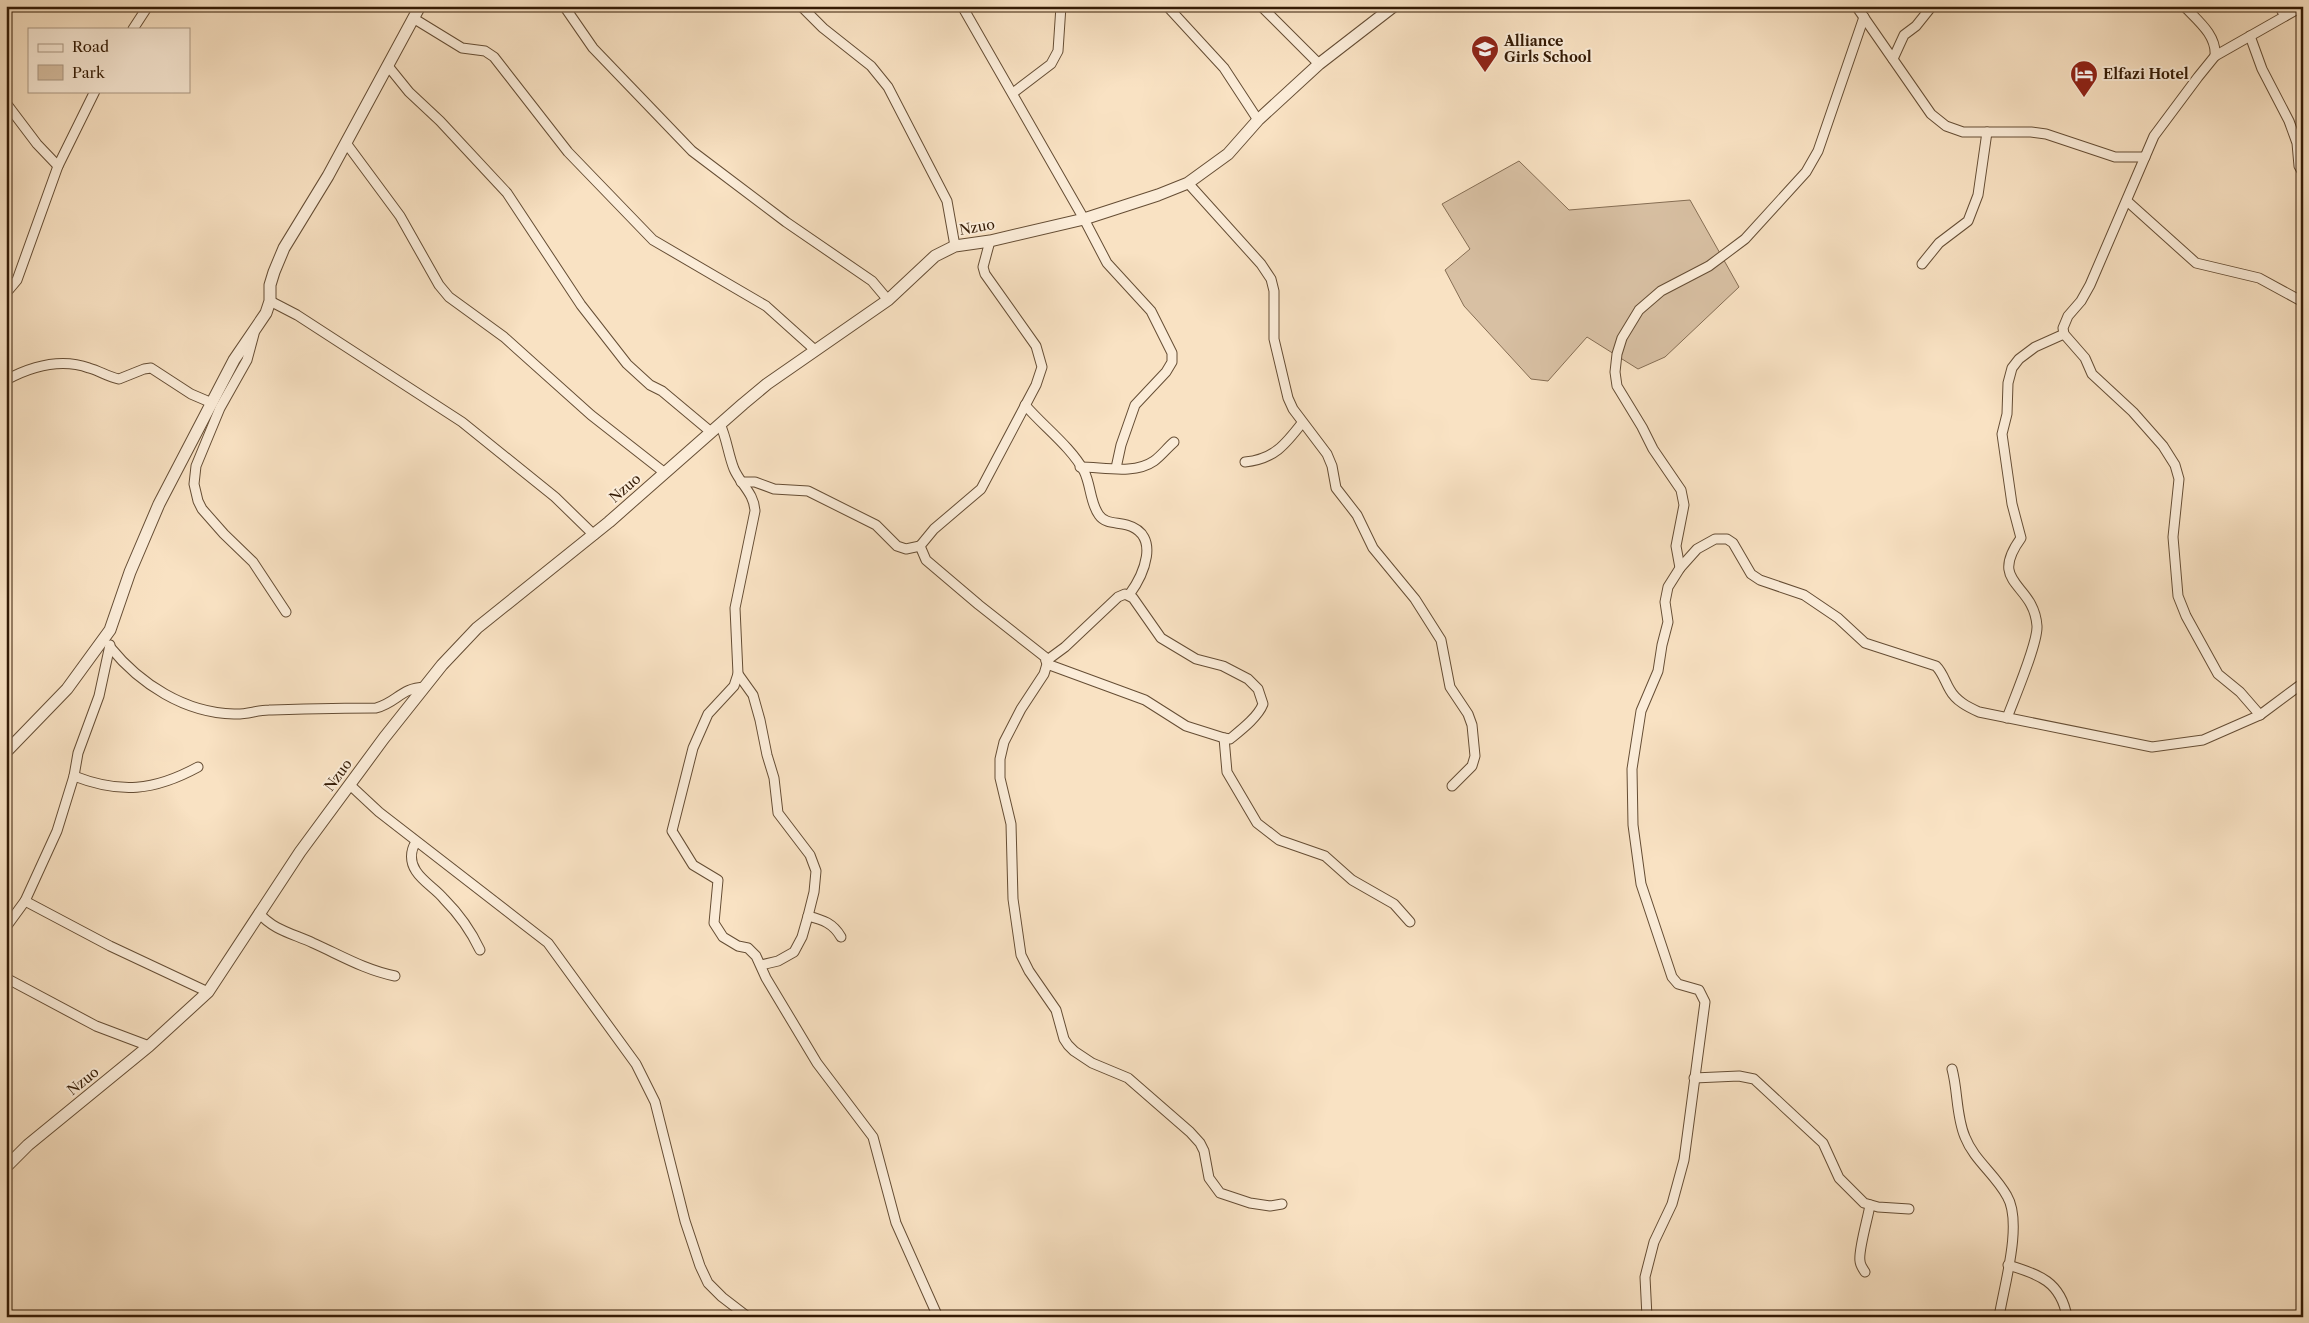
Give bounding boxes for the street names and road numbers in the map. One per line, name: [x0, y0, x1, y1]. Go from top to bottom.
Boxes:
street label: Nzuo: [958, 215, 996, 239]
street label: Nzuo: [606, 470, 644, 506]
street label: Nzuo: [320, 755, 356, 795]
street label: Nzuo: [63, 1063, 103, 1099]

